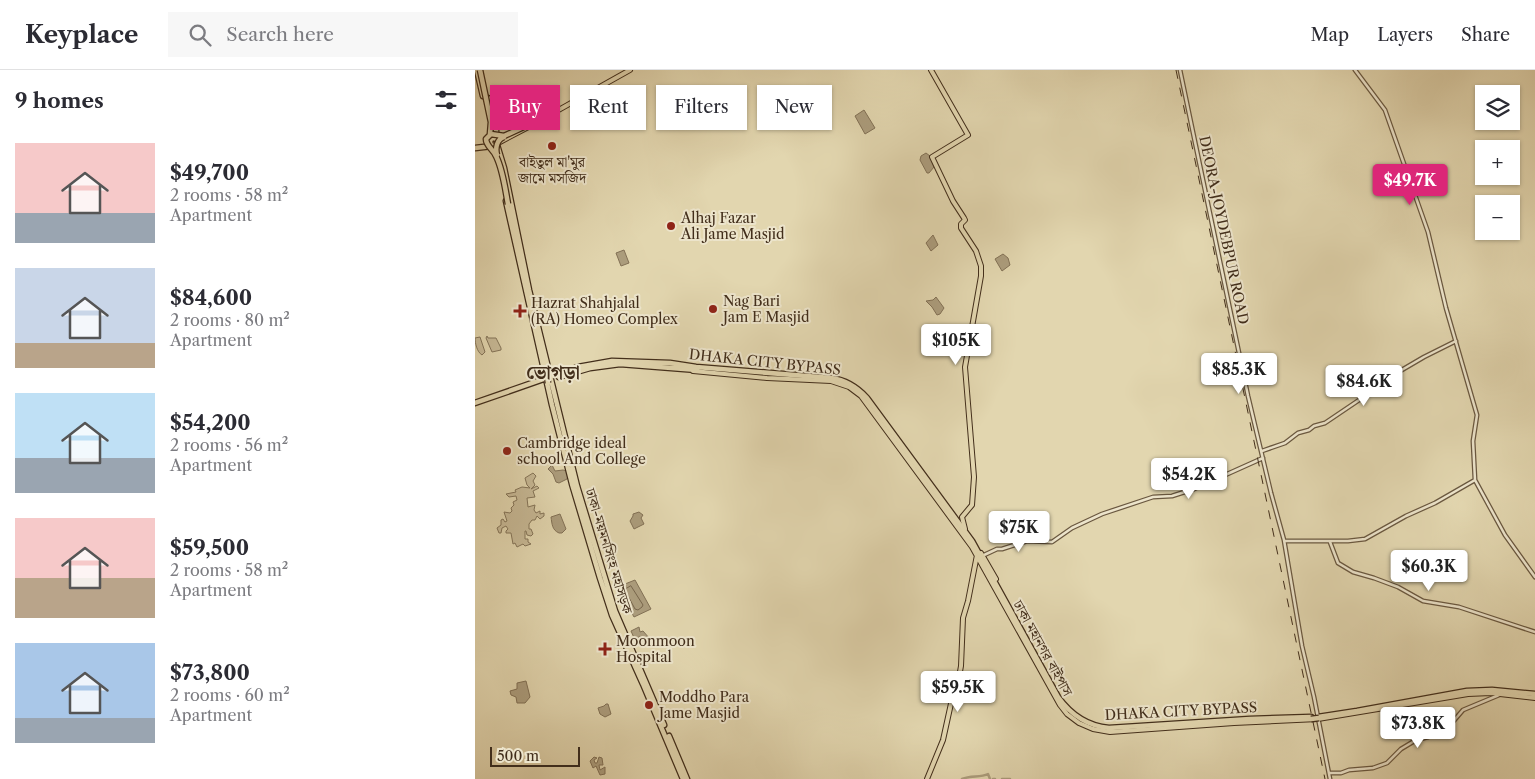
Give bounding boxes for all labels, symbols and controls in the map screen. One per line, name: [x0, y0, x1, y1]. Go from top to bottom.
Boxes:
search box: [168, 12, 518, 57]
text: Keyplace: [25, 20, 138, 49]
icon: search: [186, 21, 214, 49]
text: Search here: [226, 23, 334, 46]
text: Map: [1311, 24, 1349, 46]
text: Layers: [1377, 24, 1433, 46]
text: Share: [1461, 24, 1510, 46]
chip: Buy: [490, 85, 560, 130]
chip: Rent: [570, 85, 646, 130]
chip: Filters: [656, 85, 747, 130]
chip: New: [757, 85, 832, 130]
map controls: [1475, 85, 1520, 240]
button: layers: [1475, 85, 1520, 130]
icon: filters: [432, 86, 460, 114]
text: 9 homes: [15, 88, 104, 113]
street label: DEORA-JOYDEBPUR ROAD: [1195, 134, 1253, 326]
marker: বাইতুল মা'মুর জামে মসজিদ: [546, 140, 558, 152]
button: +: [1475, 140, 1520, 185]
place label: বাইতুল মা'মুর জামে মসজিদ: [517, 153, 587, 187]
text: $49,700: [170, 160, 249, 185]
icon: home: [55, 163, 115, 223]
pin: $49.7K: [1369, 164, 1451, 206]
text: $49.7K: [1384, 170, 1436, 190]
text: 2 rooms · 58 m²: [170, 185, 288, 205]
button: −: [1475, 195, 1520, 240]
text: Apartment: [170, 205, 252, 225]
place label: Alhaj Fazar Ali Jame Masjid: [680, 209, 785, 243]
marker: Alhaj Fazar Ali Jame Masjid: [665, 220, 677, 232]
text: $84,600: [170, 285, 252, 310]
icon: home: [55, 288, 115, 348]
place label: Nag Bari Jam E Masjid: [721, 292, 810, 326]
place label: Hazrat Shahjalal (RA) Homeo Complex: [531, 294, 679, 328]
marker: Nag Bari Jam E Masjid: [707, 303, 719, 315]
marker: Hazrat Shahjalal (RA) Homeo Complex: [513, 304, 527, 318]
text: 2 rooms · 80 m²: [170, 310, 290, 330]
pin: $105K: [921, 324, 991, 366]
text: Apartment: [170, 330, 252, 350]
text: $105K: [932, 330, 980, 350]
street label: DHAKA CITY BYPASS: [688, 345, 842, 379]
pin: $85.3K: [1198, 352, 1280, 395]
text: $85.3K: [1212, 359, 1266, 379]
district label: ভোগড়া: [526, 361, 580, 384]
pin: $84.6K: [1323, 364, 1405, 407]
text: $84.6K: [1336, 371, 1392, 391]
text: $54,200: [170, 410, 251, 435]
icon: home: [55, 413, 115, 473]
place label: Cambridge ideal school And College: [517, 434, 646, 468]
text: 2 rooms · 56 m²: [170, 435, 288, 455]
marker: Cambridge ideal school And College: [501, 445, 513, 457]
text: Apartment: [170, 455, 252, 475]
pin: $54.2K: [1148, 458, 1230, 500]
text: $54.2K: [1162, 464, 1216, 484]
street label: ঢাকা-ময়মনসিংহ মহাসড়ক: [581, 485, 637, 617]
pin: $75K: [989, 510, 1049, 553]
text: $75K: [1000, 517, 1038, 537]
text: $59,500: [170, 535, 249, 560]
icon: home: [55, 538, 115, 598]
pin: $60.3K: [1388, 550, 1470, 592]
text: $60.3K: [1402, 556, 1456, 576]
text: 2 rooms · 58 m²: [170, 560, 288, 580]
text: Apartment: [170, 580, 252, 600]
street label: ঢাকা মহানগর বাইপাস: [1009, 596, 1077, 700]
place label: Moonmoon Hospital: [616, 632, 695, 666]
marker: Moonmoon Hospital: [598, 642, 612, 656]
text: $73,800: [170, 660, 250, 685]
icon: home: [55, 663, 115, 723]
pin: $59.5K: [917, 670, 999, 713]
text: $59.5K: [932, 677, 984, 697]
text: 2 rooms · 60 m²: [170, 685, 290, 705]
place label: Moddho Para Jame Masjid: [657, 688, 750, 722]
street label: DHAKA CITY BYPASS: [1104, 698, 1258, 724]
marker: Moddho Para Jame Masjid: [643, 699, 655, 711]
text: Apartment: [170, 705, 252, 725]
pin: $73.8K: [1377, 706, 1459, 749]
text: $73.8K: [1391, 713, 1445, 733]
scale bar: [490, 744, 580, 767]
text: 500 m: [497, 747, 539, 765]

